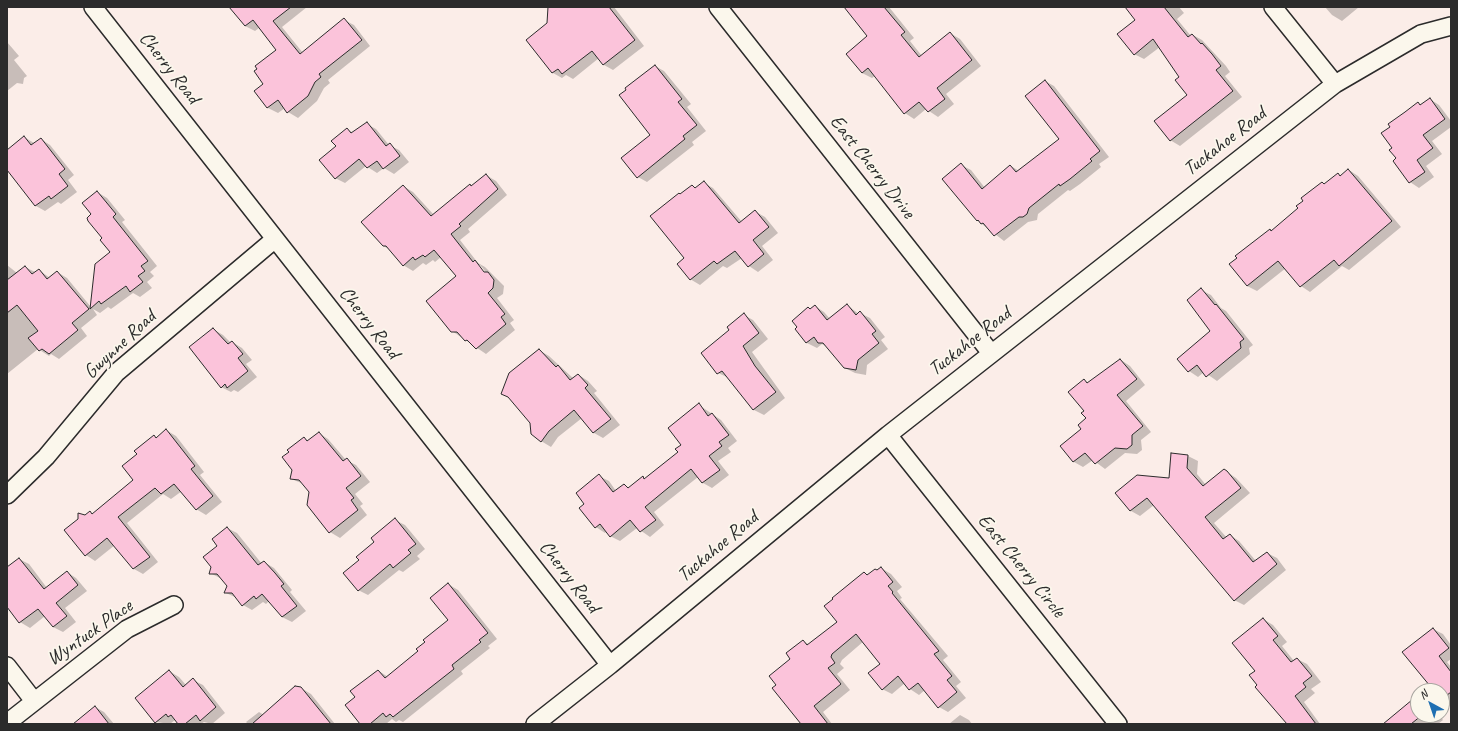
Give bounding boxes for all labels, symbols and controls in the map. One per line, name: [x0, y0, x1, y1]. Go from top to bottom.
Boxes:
street label: Cherry Road: [133, 27, 205, 109]
street label: Tuckahoe Road: [1179, 102, 1271, 182]
street label: East Cherry Drive: [824, 110, 920, 224]
street label: Cherry Road: [333, 282, 405, 364]
street label: Tuckahoe Road: [924, 302, 1016, 382]
street label: Gwynne Road: [79, 306, 161, 384]
street label: Tuckahoe Road: [673, 506, 763, 588]
street label: East Cherry Circle: [972, 509, 1070, 623]
street label: Cherry Road: [533, 536, 605, 618]
street label: Wyntuck Place: [43, 595, 137, 671]
north arrow: [1410, 683, 1450, 723]
text: N: [1416, 687, 1430, 702]

